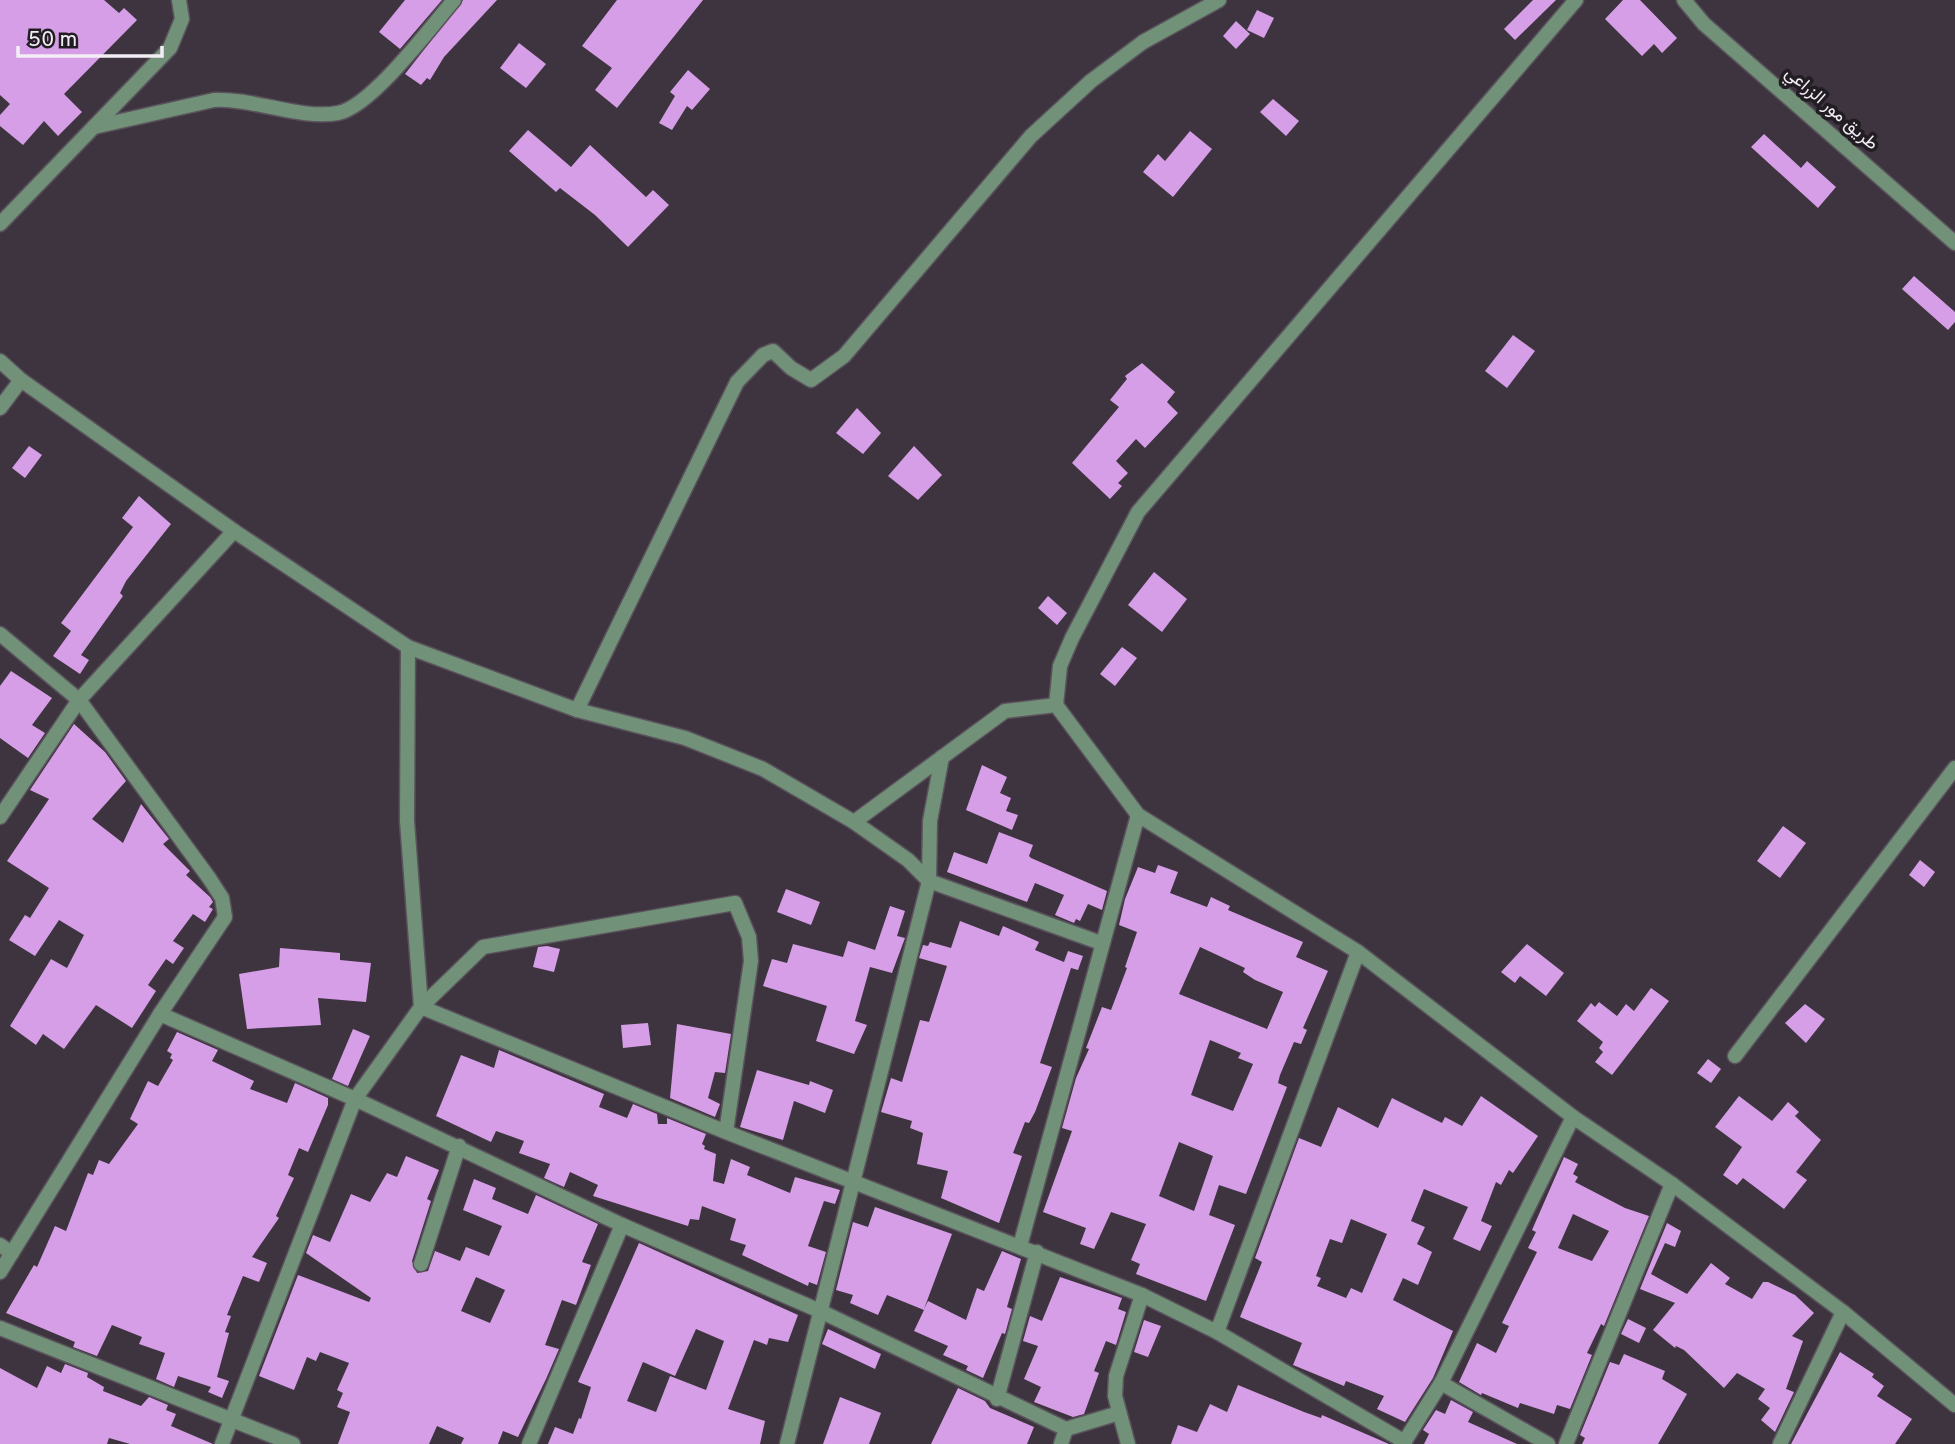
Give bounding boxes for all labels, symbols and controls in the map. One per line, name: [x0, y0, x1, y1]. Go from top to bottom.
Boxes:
scale bar: [18, 14, 161, 58]
text: 50 m: [28, 27, 77, 54]
street label: طريق مور الزراعي: [1778, 62, 1883, 157]

